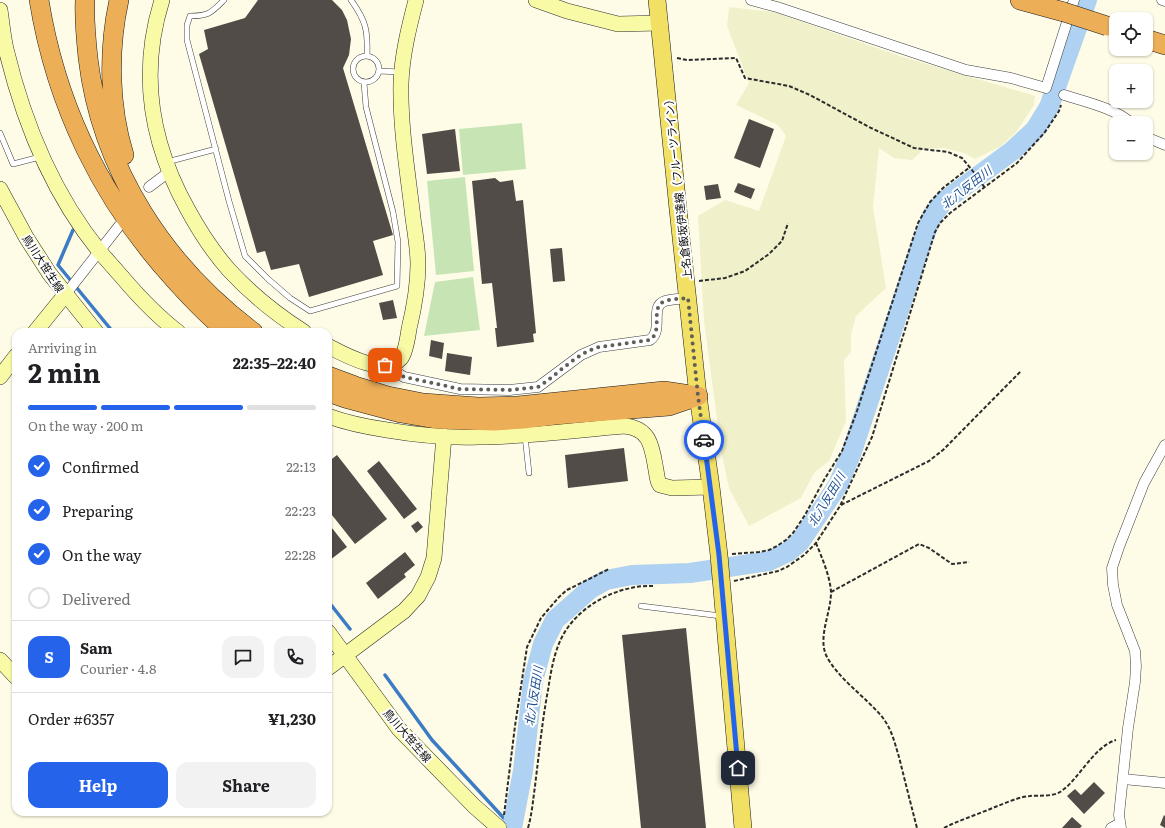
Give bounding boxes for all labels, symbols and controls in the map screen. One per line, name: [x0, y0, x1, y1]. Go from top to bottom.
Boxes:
map controls: [1109, 12, 1153, 160]
button: locate: [1109, 12, 1153, 56]
button: +: [1109, 64, 1153, 108]
street label: 上名倉飯坂伊達線（フルーツライン）: [659, 93, 695, 281]
button: −: [1109, 116, 1153, 160]
water label: 北八反田川: [937, 160, 997, 213]
street label: 鳥川大笹生線: [19, 231, 69, 295]
text: Arriving in: [28, 338, 97, 357]
pin: [368, 348, 402, 382]
text: 22:35–22:40: [233, 351, 316, 374]
text: 2 min: [28, 352, 101, 391]
icon: bag: [374, 354, 396, 376]
text: On the way · 200 m: [28, 416, 143, 435]
courier: [684, 420, 724, 460]
icon: car: [693, 429, 715, 451]
icon: check: [28, 455, 50, 477]
text: Confirmed: [62, 455, 139, 478]
text: 22:13: [286, 457, 316, 476]
water label: 北八反田川: [803, 467, 850, 529]
icon: check: [28, 499, 50, 521]
text: Preparing: [62, 499, 133, 522]
text: 22:23: [285, 501, 316, 520]
icon: check: [28, 543, 50, 565]
text: On the way: [62, 543, 142, 566]
text: 22:28: [285, 545, 316, 564]
text: Delivered: [62, 587, 131, 610]
text: Sam: [80, 636, 113, 659]
button: chat: [222, 636, 264, 678]
button: phone: [274, 636, 316, 678]
text: S: [44, 645, 54, 668]
text: Courier · 4.8: [80, 659, 156, 678]
water label: 北八反田川: [519, 663, 547, 727]
street label: 鳥川大笹生線: [380, 705, 436, 765]
text: Order #6357: [28, 707, 114, 730]
text: ¥1,230: [268, 707, 316, 730]
pin: [721, 751, 755, 785]
icon: home: [727, 757, 749, 779]
button: Help: [28, 762, 168, 808]
button: Share: [176, 762, 316, 808]

